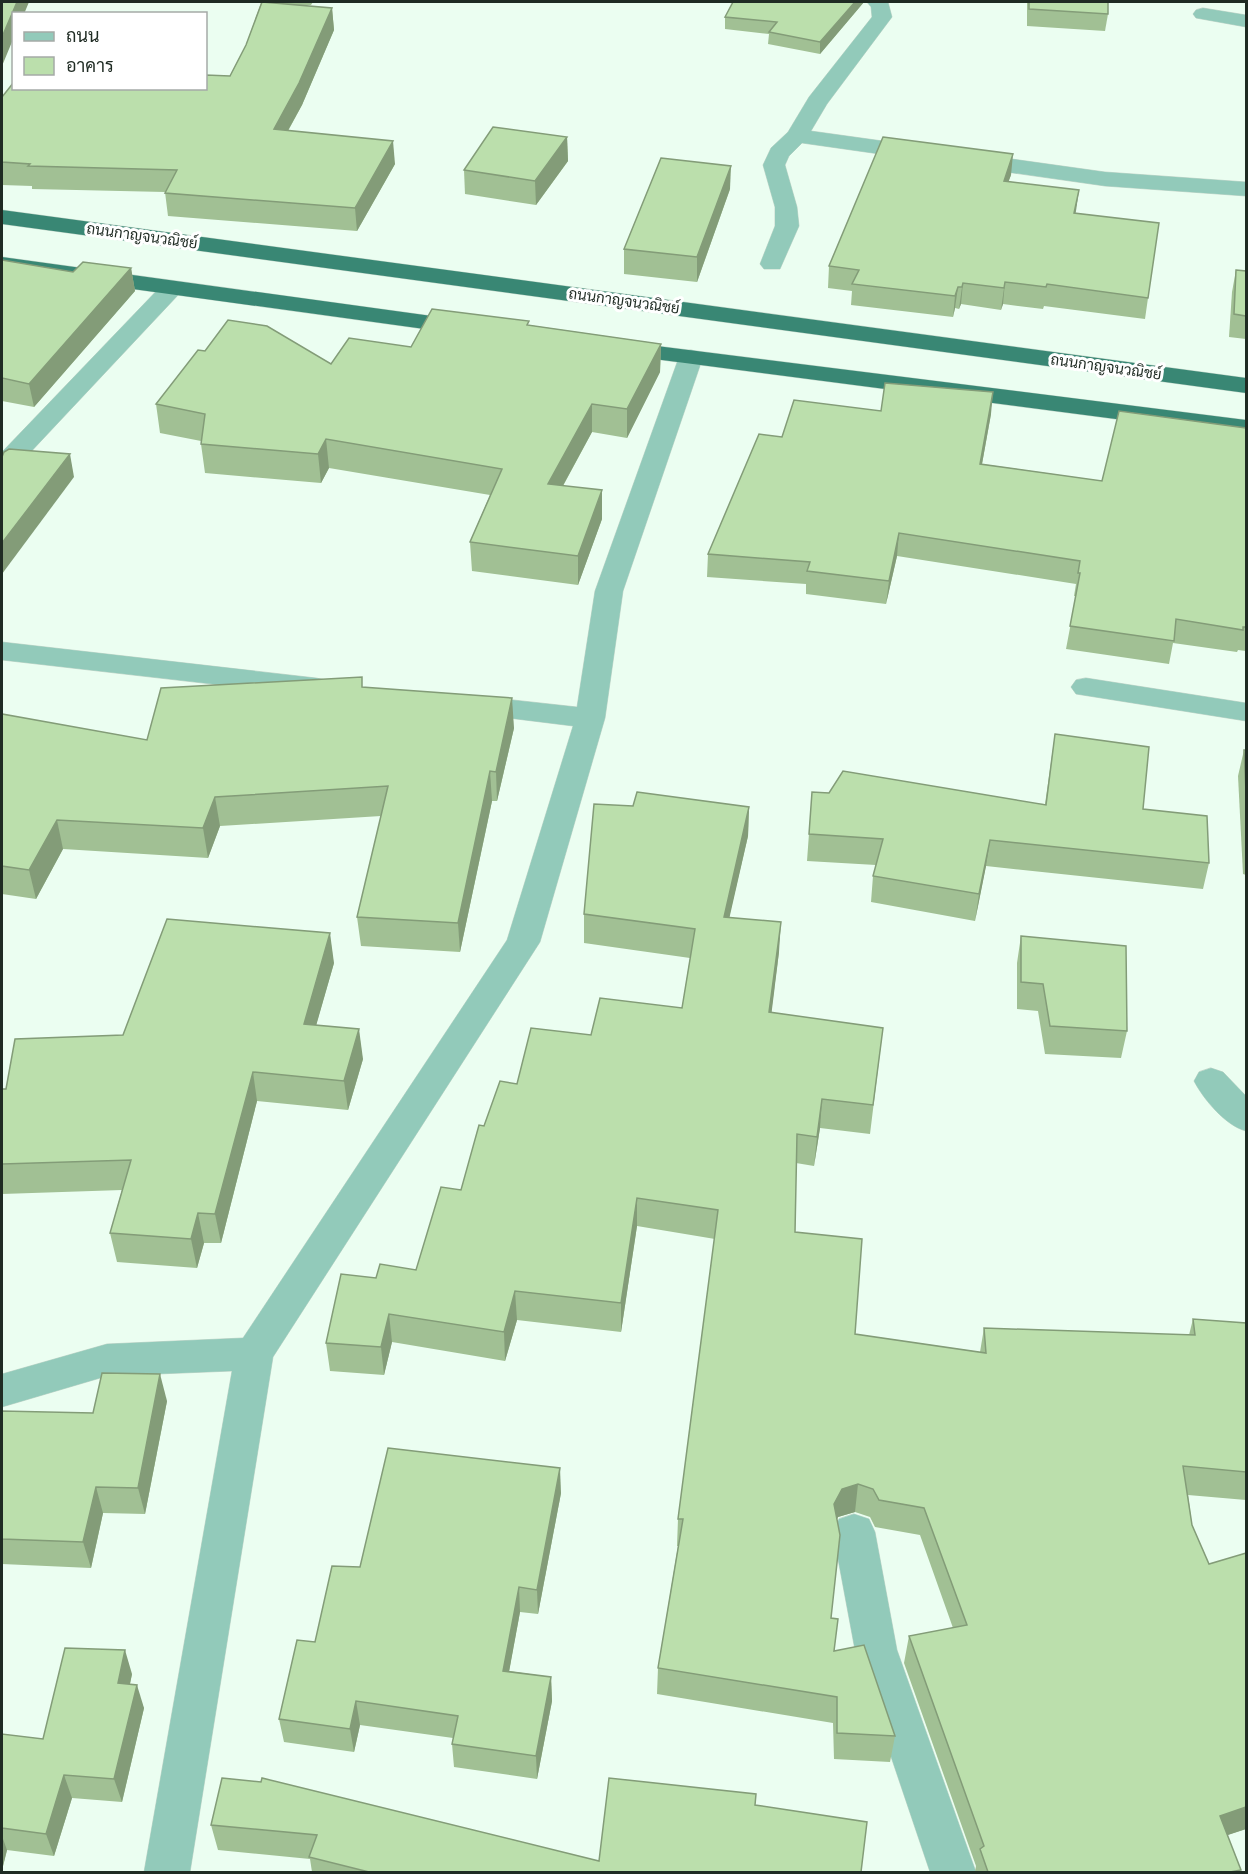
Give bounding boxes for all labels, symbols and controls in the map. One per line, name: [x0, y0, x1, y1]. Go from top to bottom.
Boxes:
legend: [12, 12, 207, 90]
text: ถนน: [66, 25, 99, 46]
text: อาคาร: [66, 55, 114, 76]
street label: ถนนกาญจนวณิชย์: [85, 218, 199, 253]
street label: ถนนกาญจนวณิชย์: [567, 283, 681, 318]
street label: ถนนกาญจนวณิชย์: [1049, 349, 1163, 384]

